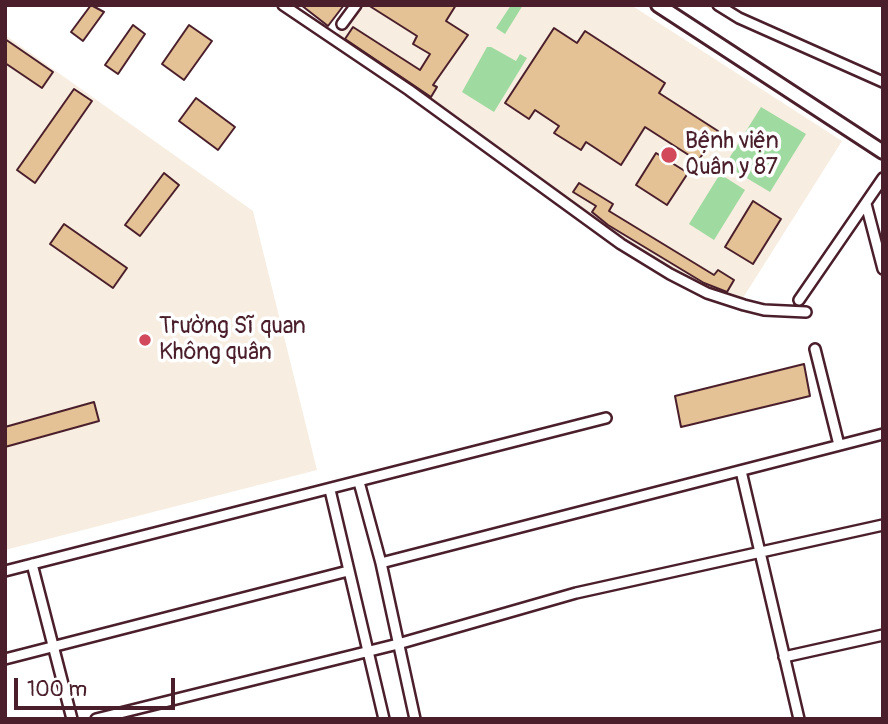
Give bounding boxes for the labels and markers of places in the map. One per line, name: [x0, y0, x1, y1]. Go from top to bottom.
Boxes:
place label: Bệnh viện Quân y 87: [685, 128, 779, 182]
marker: Bệnh viện Quân y 87: [659, 145, 679, 165]
place label: Trường Sĩ quan Không quân: [159, 313, 306, 367]
marker: Trường Sĩ quan Không quân: [137, 332, 153, 348]

